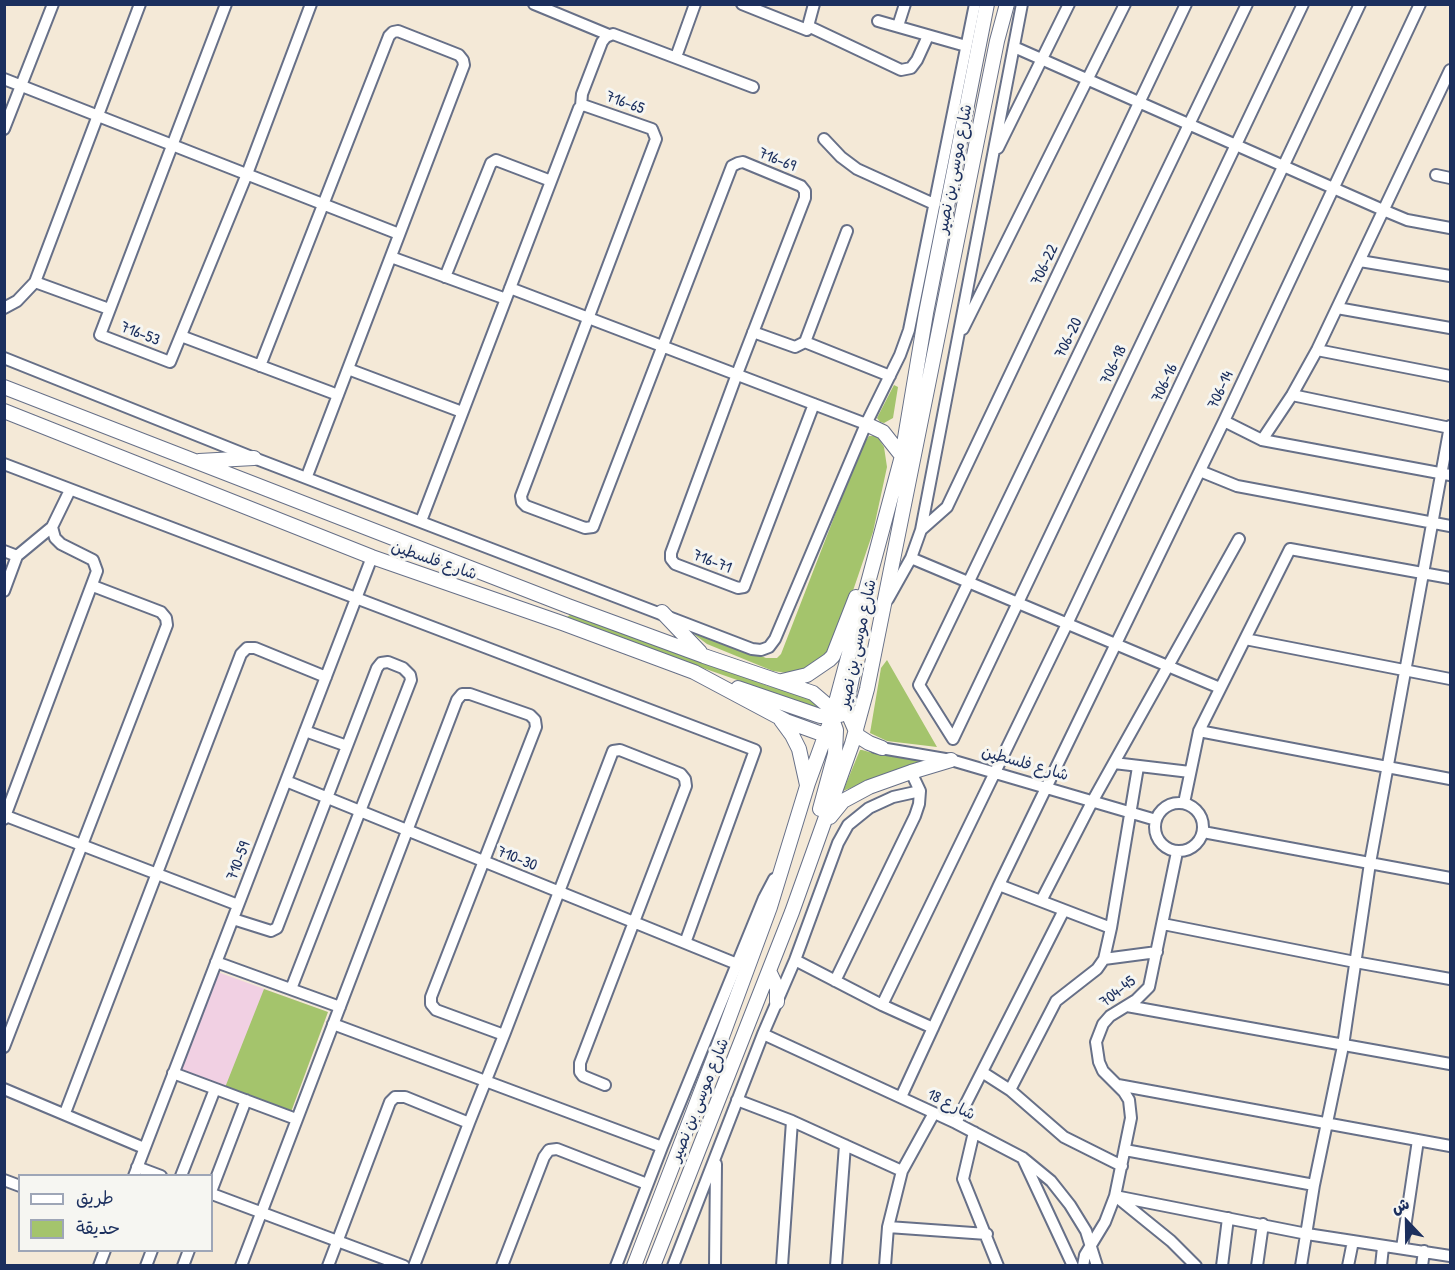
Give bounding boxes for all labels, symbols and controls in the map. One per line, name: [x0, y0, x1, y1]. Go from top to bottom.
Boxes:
street label: 716-65: [603, 87, 647, 119]
street label: شارع موسى بن نصير: [933, 103, 977, 235]
street label: 716-69: [755, 144, 799, 176]
street label: 706-22: [1027, 241, 1063, 289]
street label: 706-20: [1051, 315, 1087, 361]
street label: 716-53: [118, 318, 162, 350]
street label: 706-18: [1097, 343, 1131, 387]
street label: 706-16: [1148, 361, 1182, 405]
street label: 706-14: [1204, 368, 1238, 412]
street label: شارع فلسطين: [388, 537, 480, 585]
street label: 716-71: [690, 546, 734, 578]
street label: شارع موسى بن نصير: [835, 578, 881, 710]
street label: شارع فلسطين: [979, 742, 1071, 786]
street label: 710-59: [223, 839, 255, 883]
street label: 710-30: [494, 842, 540, 876]
street label: 704-45: [1096, 972, 1140, 1012]
street label: شارع موسى بن نصير: [666, 1035, 734, 1165]
street label: شارع 18: [924, 1085, 978, 1125]
legend: [18, 1174, 213, 1252]
text: طريق: [76, 1185, 114, 1210]
north arrow: [1377, 1192, 1437, 1252]
text: ش: [1388, 1192, 1413, 1219]
text: حديقة: [76, 1215, 120, 1240]

